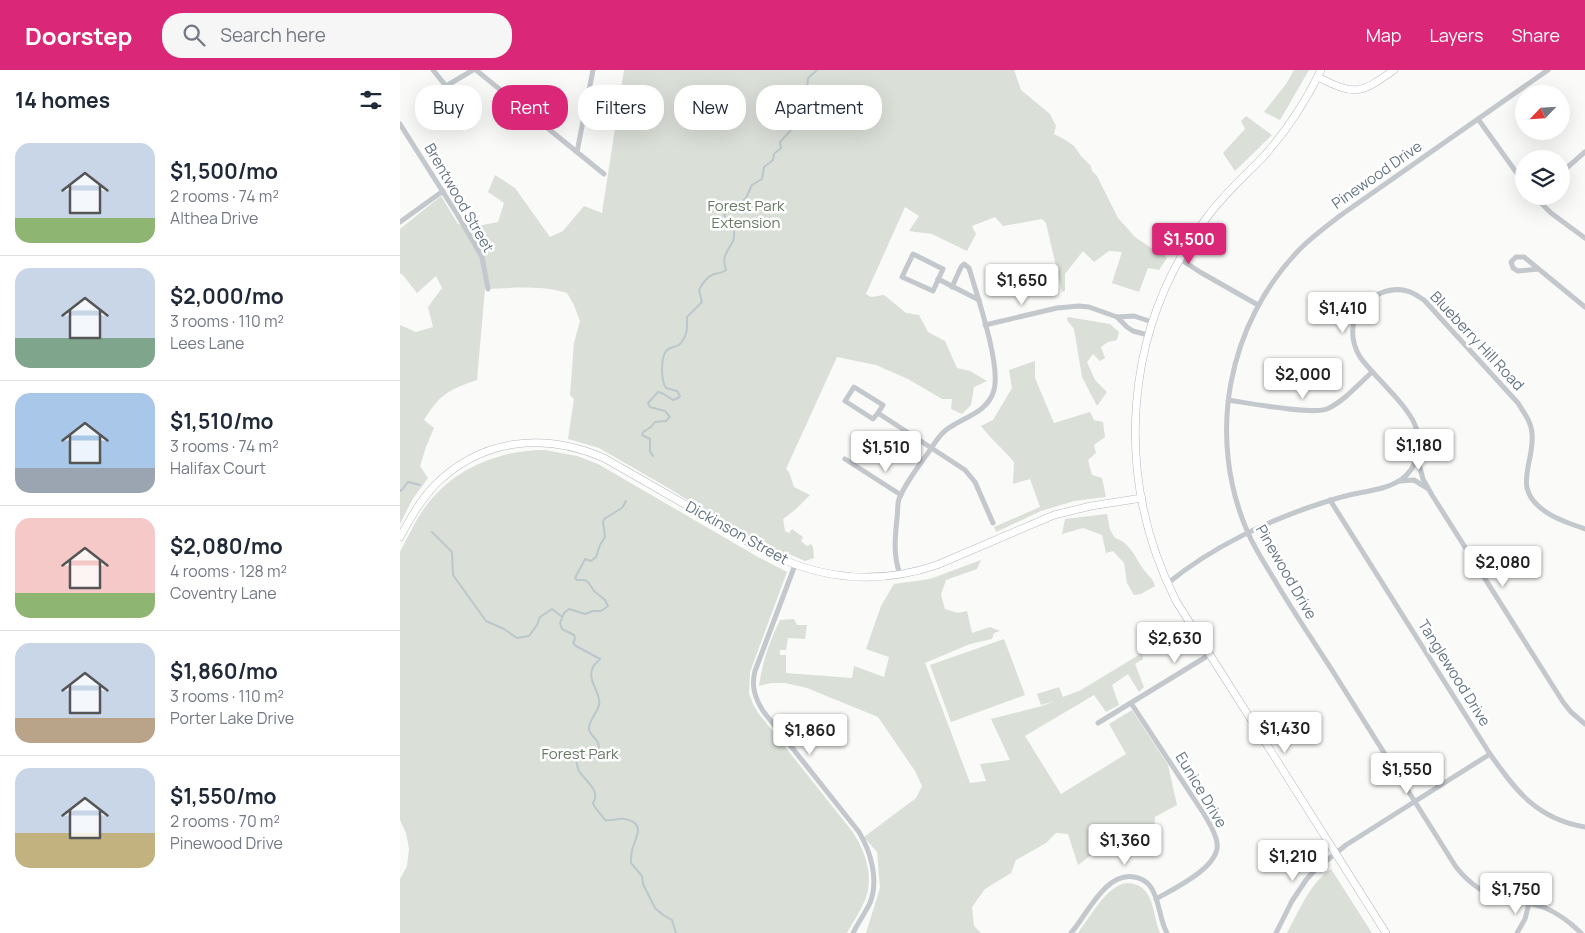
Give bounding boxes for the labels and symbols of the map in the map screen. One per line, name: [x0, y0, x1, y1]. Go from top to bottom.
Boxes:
north arrow: [1515, 85, 1570, 140]
street label: Pinewood Drive: [1327, 136, 1426, 214]
street label: Brentwood Street: [420, 139, 499, 256]
park label: Forest Park Extension: [708, 195, 785, 233]
pin: $1,500: [1148, 222, 1230, 265]
pin: $1,650: [981, 264, 1063, 306]
street label: Blueberry Hill Road: [1426, 286, 1529, 395]
pin: $1,410: [1302, 292, 1384, 334]
pin: $2,000: [1262, 358, 1344, 400]
pin: $1,180: [1378, 428, 1460, 471]
pin: $1,510: [845, 430, 927, 473]
street label: Dickinson Street: [682, 496, 792, 569]
street label: Pinewood Drive: [1251, 521, 1322, 623]
pin: $2,080: [1462, 546, 1544, 588]
street label: Tanglewood Drive: [1413, 615, 1496, 730]
pin: $2,630: [1134, 622, 1216, 664]
pin: $1,430: [1244, 712, 1326, 754]
pin: $1,860: [769, 714, 851, 756]
park label: Forest Park: [542, 743, 619, 764]
street label: Eunice Drive: [1171, 748, 1232, 832]
pin: $1,550: [1366, 752, 1448, 795]
pin: $1,360: [1084, 824, 1166, 866]
pin: $1,210: [1252, 840, 1334, 882]
pin: $1,750: [1475, 872, 1557, 915]

